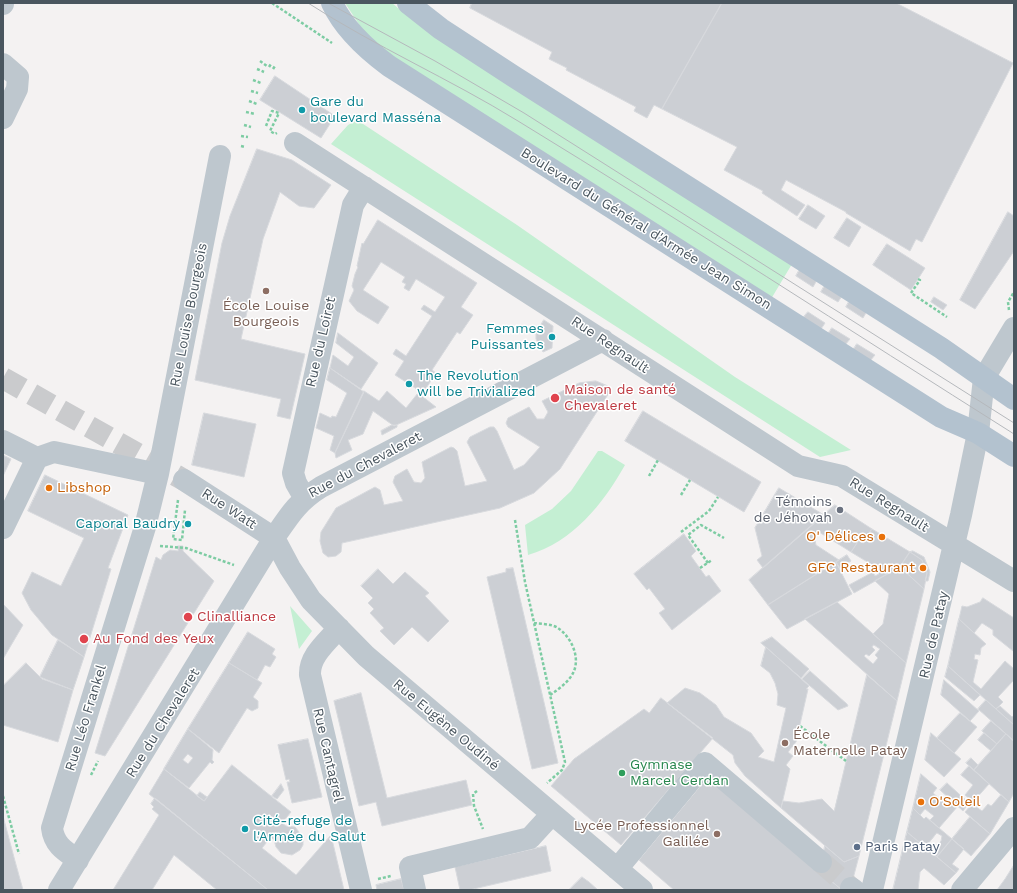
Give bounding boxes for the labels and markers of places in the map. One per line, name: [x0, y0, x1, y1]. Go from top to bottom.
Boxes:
place label: Gare du boulevard Masséna: [310, 94, 441, 126]
marker: Gare du boulevard Masséna: [297, 105, 307, 115]
marker: École Louise Bourgeois: [261, 286, 271, 296]
place label: École Louise Bourgeois: [223, 298, 309, 330]
place label: Femmes Puissantes: [471, 321, 544, 354]
marker: Femmes Puissantes: [547, 332, 557, 342]
place label: The Revolution will be Trivialized: [417, 368, 535, 400]
marker: The Revolution will be Trivialized: [404, 379, 414, 389]
place label: Maison de santé Chevaleret: [564, 382, 676, 414]
marker: Maison de santé Chevaleret: [549, 392, 561, 404]
place label: Libshop: [57, 480, 111, 496]
marker: Libshop: [44, 483, 54, 493]
place label: Témoins de Jéhovah: [754, 494, 832, 526]
marker: Témoins de Jéhovah: [835, 505, 845, 515]
place label: Caporal Baudry: [75, 516, 180, 532]
marker: Caporal Baudry: [183, 519, 193, 529]
place label: O' Délices: [806, 529, 874, 545]
marker: O' Délices: [877, 532, 887, 542]
place label: GFC Restaurant: [807, 560, 915, 576]
marker: GFC Restaurant: [918, 563, 928, 573]
place label: Clinalliance: [197, 609, 276, 625]
marker: Clinalliance: [182, 611, 194, 623]
place label: Au Fond des Yeux: [93, 631, 214, 647]
marker: Au Fond des Yeux: [78, 633, 90, 645]
place label: École Maternelle Patay: [793, 727, 907, 760]
marker: École Maternelle Patay: [780, 738, 790, 748]
place label: Gymnase Marcel Cerdan: [630, 757, 729, 790]
marker: Gymnase Marcel Cerdan: [617, 768, 627, 778]
place label: O'Soleil: [929, 794, 980, 810]
marker: O'Soleil: [916, 797, 926, 807]
place label: Cité-refuge de l'Armée du Salut: [253, 813, 366, 846]
place label: Lycée Professionnel Galilée: [574, 818, 709, 850]
marker: Cité-refuge de l'Armée du Salut: [240, 824, 250, 834]
marker: Lycée Professionnel Galilée: [712, 829, 722, 839]
place label: Paris Patay: [865, 839, 940, 855]
marker: Paris Patay: [852, 842, 862, 852]

